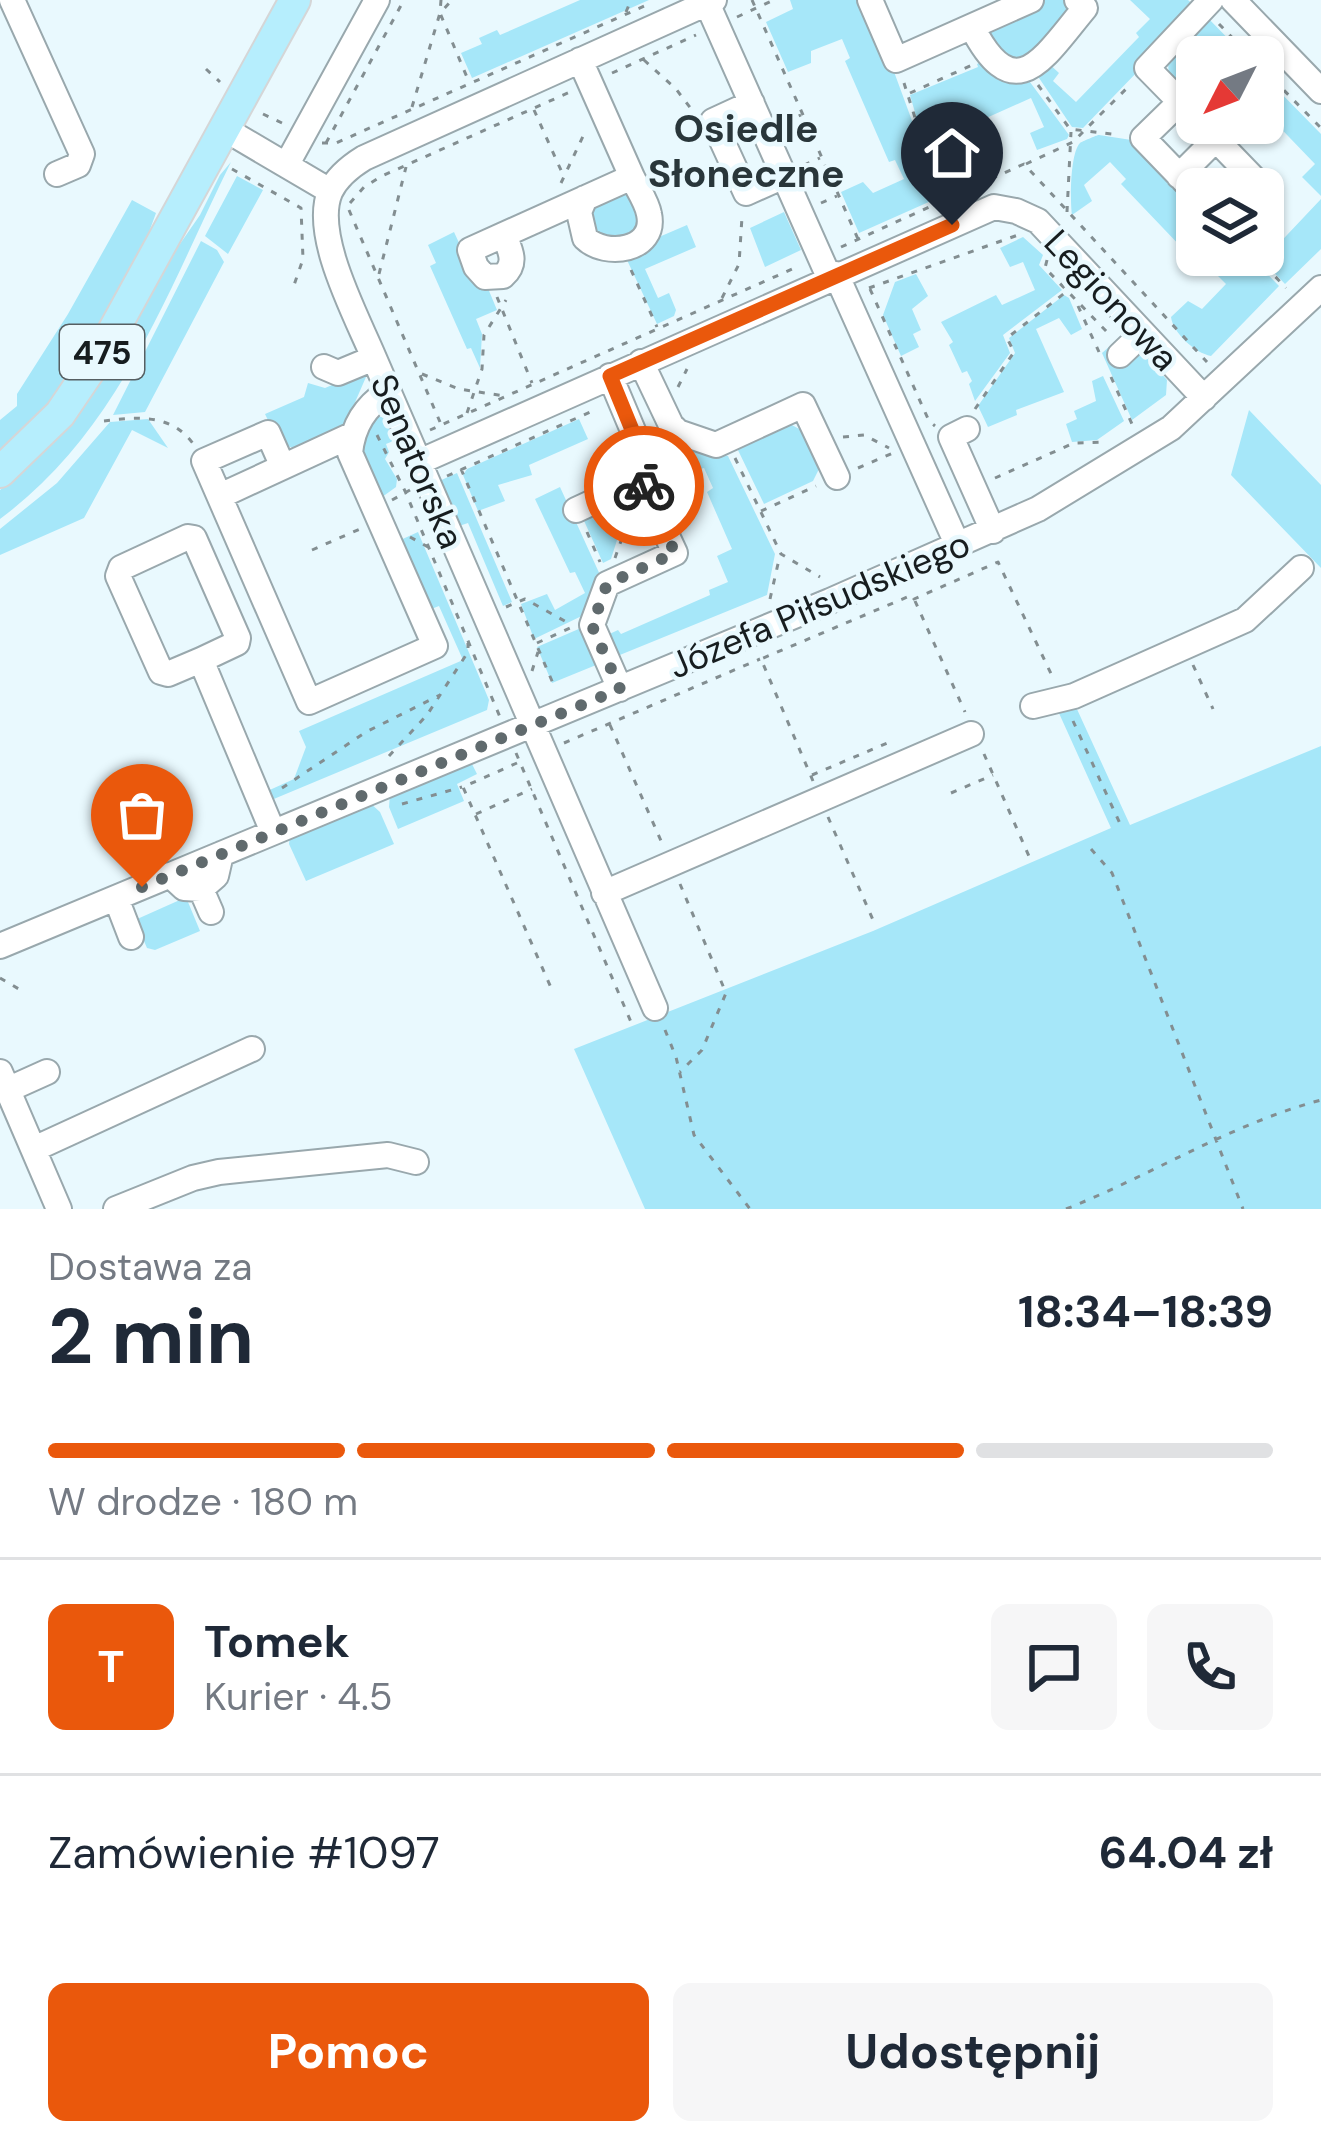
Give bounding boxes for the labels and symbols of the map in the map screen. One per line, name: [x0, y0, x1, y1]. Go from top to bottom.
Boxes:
north arrow: [1176, 36, 1284, 144]
pin: [901, 102, 1003, 225]
district label: Osiedle Słoneczne: [648, 103, 844, 199]
street label: Legionowa: [1034, 220, 1189, 381]
road number: 475: [60, 325, 144, 379]
street label: Senatorska: [360, 367, 475, 556]
courier: [584, 426, 704, 546]
street label: Józefa Piłsudskiego: [661, 520, 977, 689]
pin: [91, 764, 193, 887]

